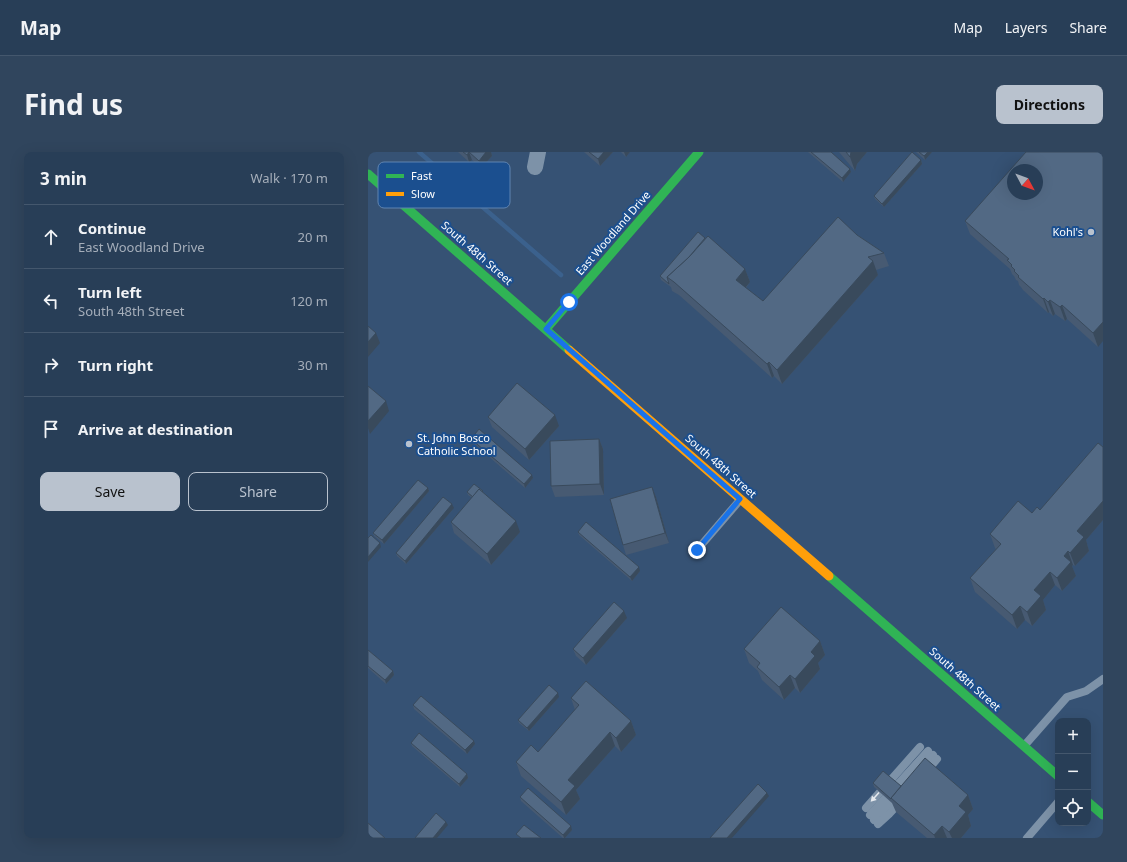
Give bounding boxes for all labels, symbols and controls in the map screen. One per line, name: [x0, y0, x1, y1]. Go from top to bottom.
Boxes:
text: Map: [20, 15, 61, 41]
text: Map: [954, 18, 983, 37]
text: Layers: [1005, 18, 1047, 37]
text: Share: [1069, 18, 1107, 37]
text: Find us: [24, 85, 123, 123]
button: Directions: [996, 85, 1103, 124]
legend: [378, 162, 510, 208]
north arrow: [1007, 164, 1043, 200]
text: 3 min: [40, 167, 87, 190]
text: Fast: [411, 168, 432, 183]
text: Walk · 170 m: [250, 169, 328, 187]
text: Slow: [411, 186, 435, 201]
street label: East Woodland Drive: [572, 187, 653, 278]
street label: South 48th Street: [438, 217, 516, 288]
text: Continue: [78, 218, 146, 238]
place label: Kohl's: [1052, 224, 1083, 239]
icon: ahead: [40, 226, 62, 248]
marker: Kohl's: [1086, 227, 1096, 237]
text: 20 m: [298, 228, 328, 246]
text: East Woodland Drive: [78, 238, 205, 256]
text: Turn left: [78, 282, 142, 302]
icon: left: [40, 290, 62, 312]
text: 120 m: [290, 292, 328, 310]
route start: [560, 293, 578, 311]
text: South 48th Street: [78, 302, 184, 320]
icon: right: [40, 354, 62, 376]
text: Turn right: [78, 355, 153, 375]
text: 30 m: [298, 356, 328, 374]
icon: arrive: [40, 418, 62, 440]
text: Arrive at destination: [78, 419, 233, 439]
place label: St. John Bosco Catholic School: [417, 430, 496, 458]
street label: South 48th Street: [682, 430, 760, 501]
marker: St. John Bosco Catholic School: [404, 439, 414, 449]
button: Save: [40, 472, 180, 511]
button: Share: [188, 472, 328, 511]
route end: [688, 541, 706, 559]
street label: South 48th Street: [926, 643, 1004, 714]
map controls: [1055, 718, 1091, 826]
button: +: [1055, 718, 1091, 754]
button: −: [1055, 754, 1091, 790]
button: locate: [1055, 790, 1091, 826]
one-way arrow: [871, 792, 880, 803]

